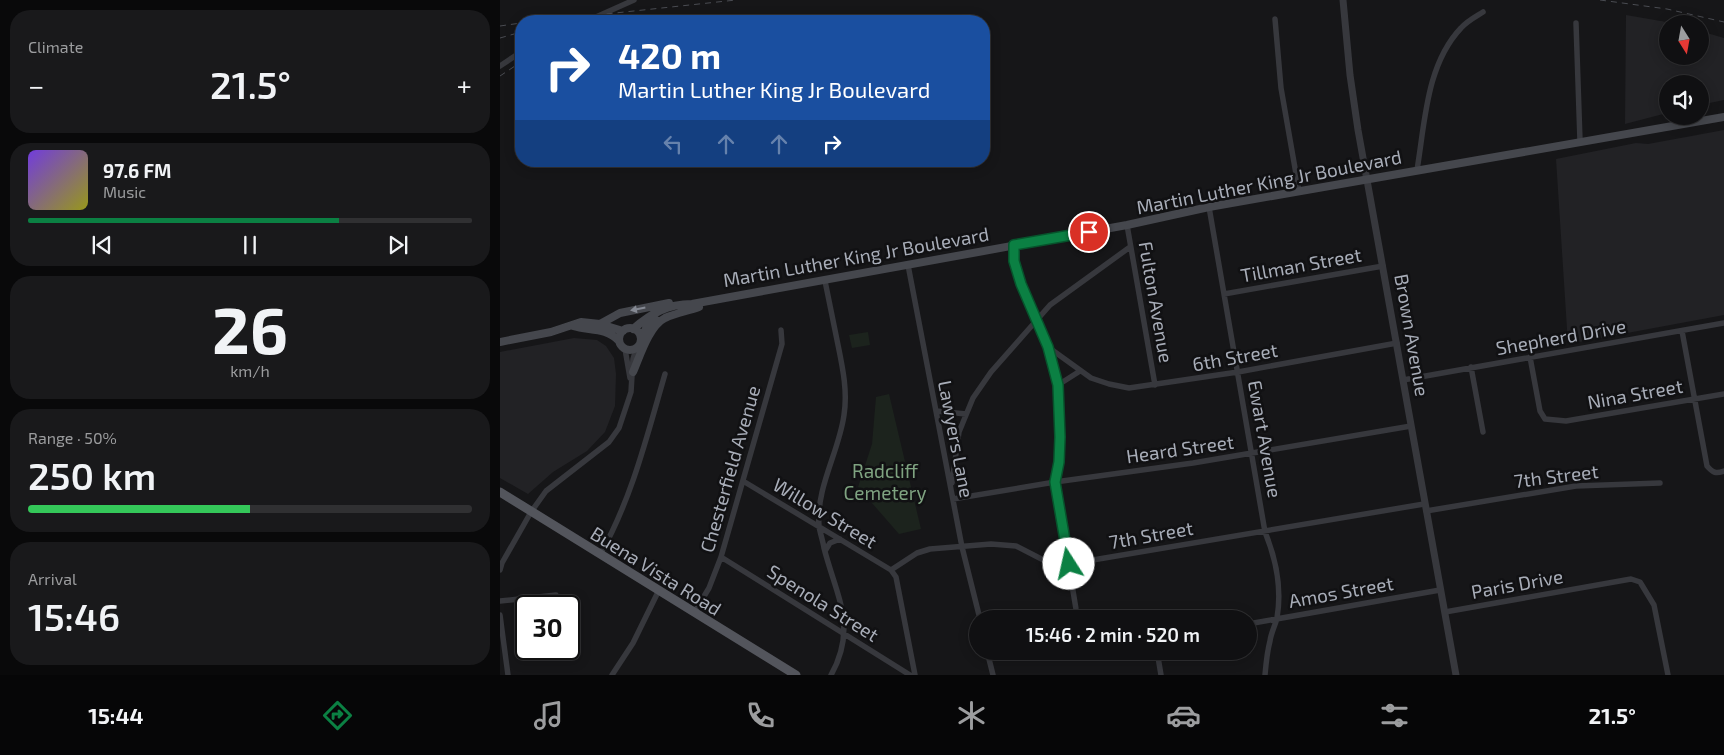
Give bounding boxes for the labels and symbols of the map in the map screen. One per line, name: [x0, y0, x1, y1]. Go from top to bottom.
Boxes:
north arrow: [1659, 15, 1709, 65]
street label: Martin Luther King Jr Boulevard: [1134, 144, 1403, 219]
pin: [1068, 211, 1110, 253]
street label: Martin Luther King Jr Boulevard: [721, 222, 991, 291]
street label: Fulton Avenue: [1135, 239, 1178, 364]
street label: Tillman Street: [1239, 243, 1363, 286]
street label: Brown Avenue: [1390, 272, 1435, 398]
one-way arrow: [630, 305, 646, 313]
street label: Shepherd Drive: [1494, 314, 1628, 359]
street label: 6th Street: [1190, 338, 1279, 375]
street label: Nina Street: [1585, 374, 1684, 413]
street label: Lawyers Lane: [934, 378, 979, 499]
street label: Ewart Avenue: [1244, 378, 1287, 499]
street label: Chesterfield Avenue: [695, 383, 764, 555]
street label: Heard Street: [1125, 430, 1235, 467]
park label: Radcliff Cemetery: [844, 459, 927, 504]
street label: 7th Street: [1512, 459, 1600, 492]
street label: Willow Street: [769, 473, 881, 553]
street label: 7th Street: [1107, 516, 1195, 553]
street label: Buena Vista Road: [587, 521, 726, 620]
position arrow: [1042, 537, 1094, 589]
street label: Spenola Street: [763, 559, 883, 646]
street label: Paris Drive: [1469, 564, 1565, 603]
street label: Amos Street: [1287, 571, 1395, 612]
speed limit sign: 30: [515, 595, 580, 660]

